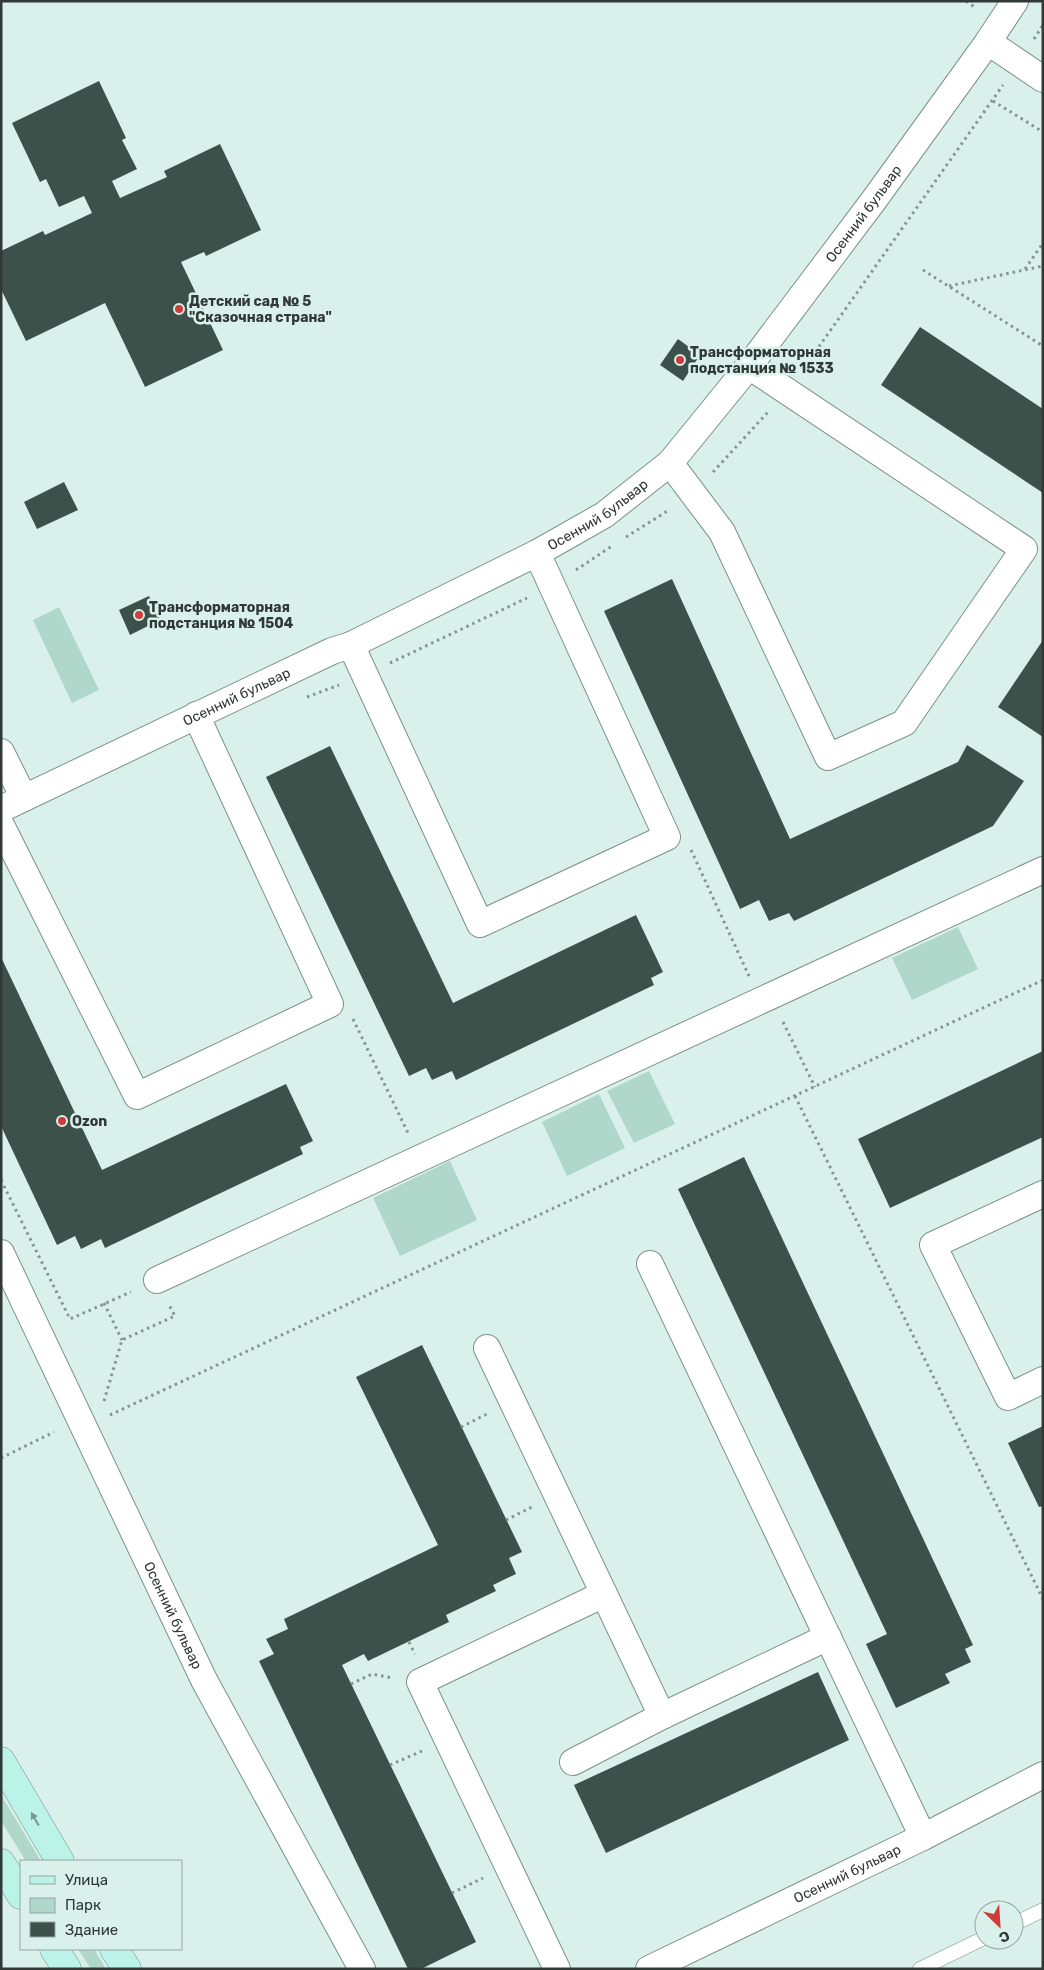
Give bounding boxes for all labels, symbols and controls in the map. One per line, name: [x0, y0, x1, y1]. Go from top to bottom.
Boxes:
street label: Осенний бульвар: [822, 161, 905, 266]
place label: Детский сад № 5 "Сказочная страна": [189, 293, 332, 326]
marker: Детский сад № 5 "Сказочная страна": [173, 303, 185, 315]
place label: Трансформаторная подстанция № 1533: [690, 344, 834, 377]
marker: Трансформаторная подстанция № 1533: [674, 354, 686, 366]
street label: Осенний бульвар: [544, 475, 651, 554]
place label: Трансформаторная подстанция № 1504: [149, 599, 294, 632]
marker: Трансформаторная подстанция № 1504: [133, 609, 145, 621]
street label: Осенний бульвар: [180, 664, 293, 729]
place label: Ozon: [72, 1113, 107, 1130]
marker: Ozon: [56, 1115, 68, 1127]
street label: Осенний бульвар: [140, 1559, 206, 1672]
one-way arrow: [31, 1813, 40, 1826]
street label: Осенний бульвар: [791, 1840, 904, 1907]
legend: [20, 1860, 182, 1950]
text: Улица: [65, 1871, 108, 1889]
text: Парк: [65, 1896, 101, 1914]
north arrow: [974, 1900, 1024, 1950]
text: Здание: [65, 1921, 118, 1939]
text: С: [996, 1927, 1012, 1946]

